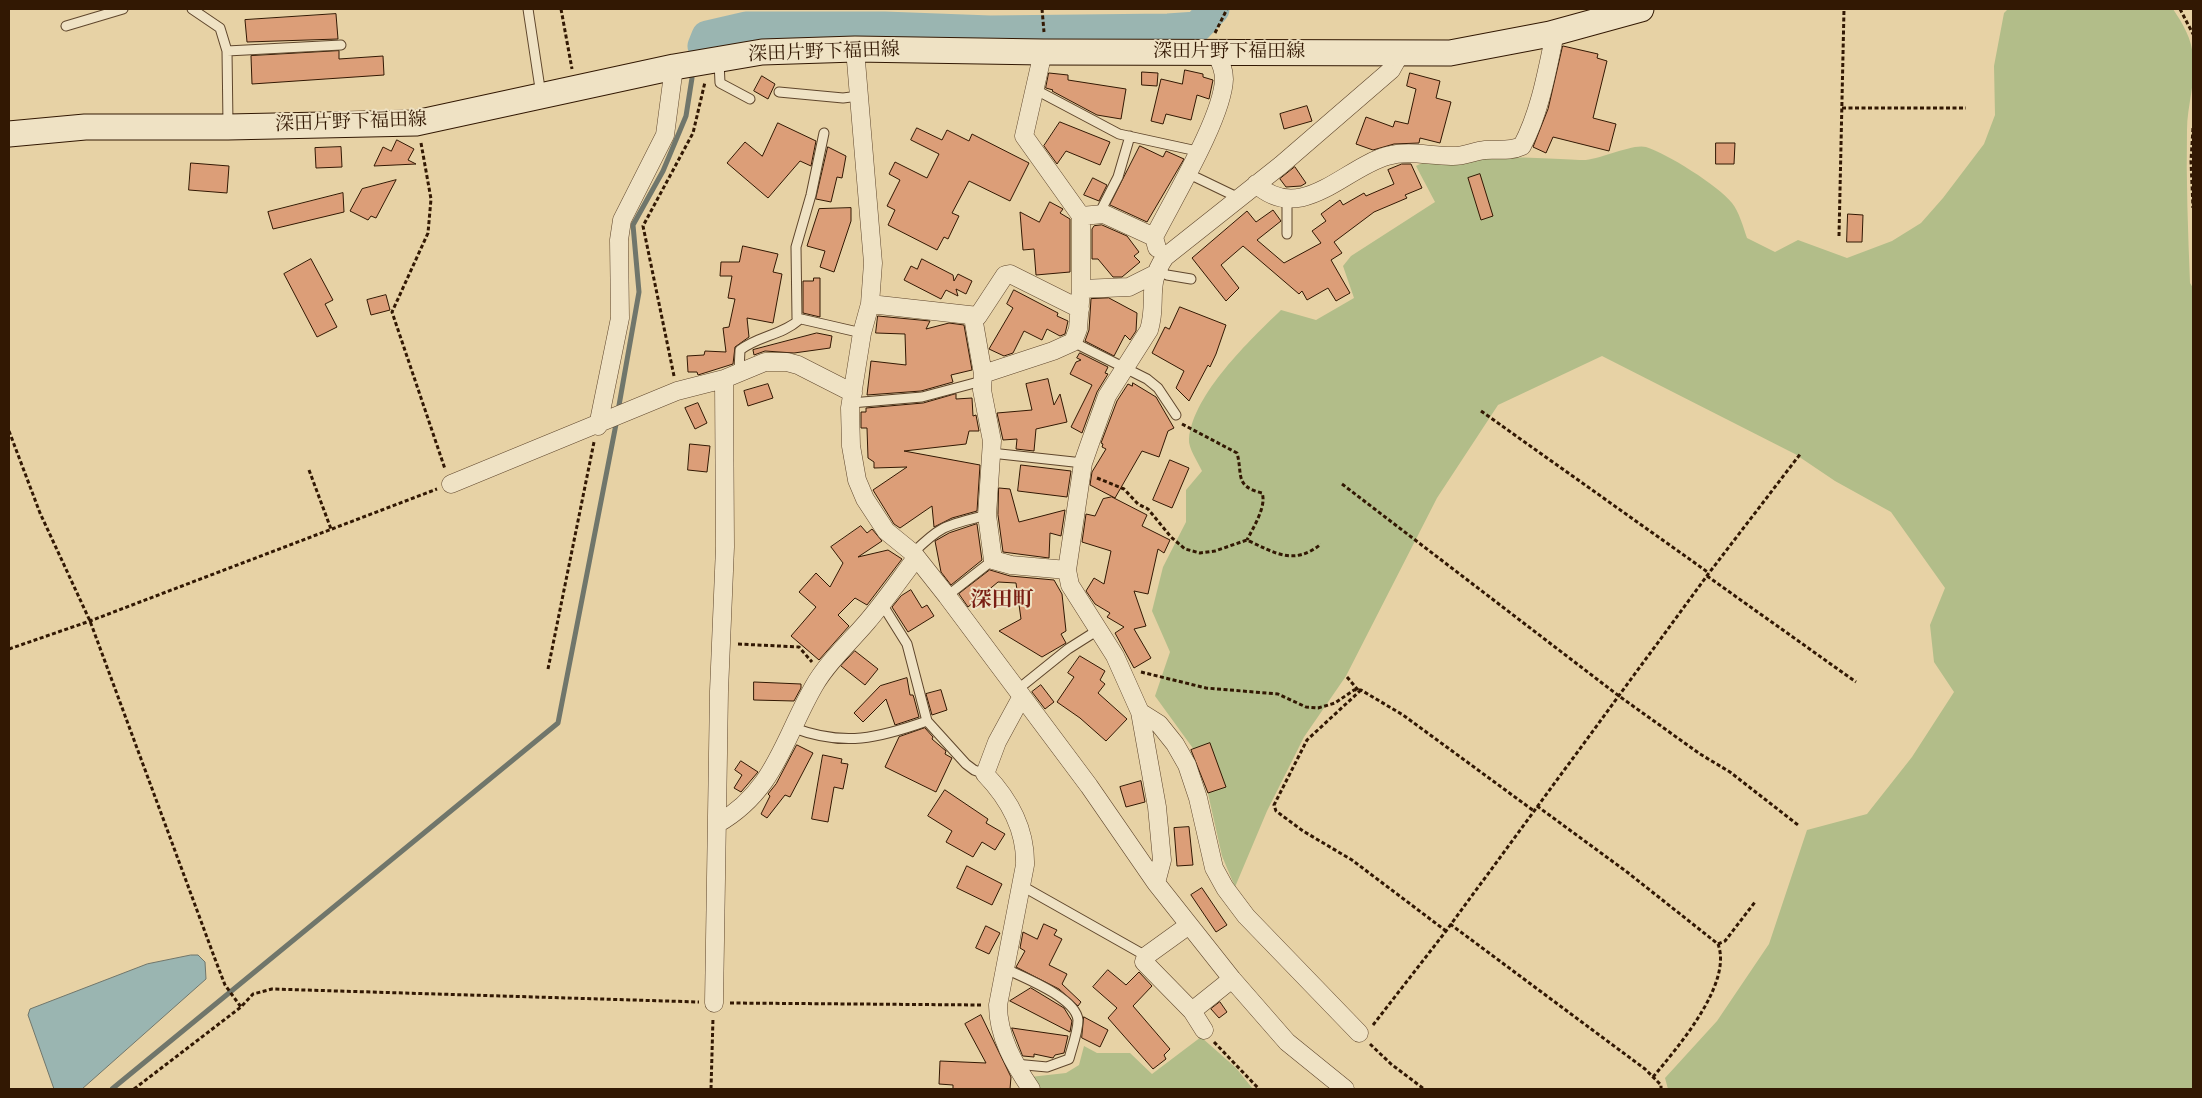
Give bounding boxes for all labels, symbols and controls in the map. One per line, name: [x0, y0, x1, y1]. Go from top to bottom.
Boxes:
street label: 深田片野下福田線: [748, 39, 900, 67]
street label: 深田片野下福田線: [1153, 42, 1305, 64]
street label: 深田片野下福田線: [275, 109, 427, 137]
district label: 深田町: [971, 588, 1033, 614]

